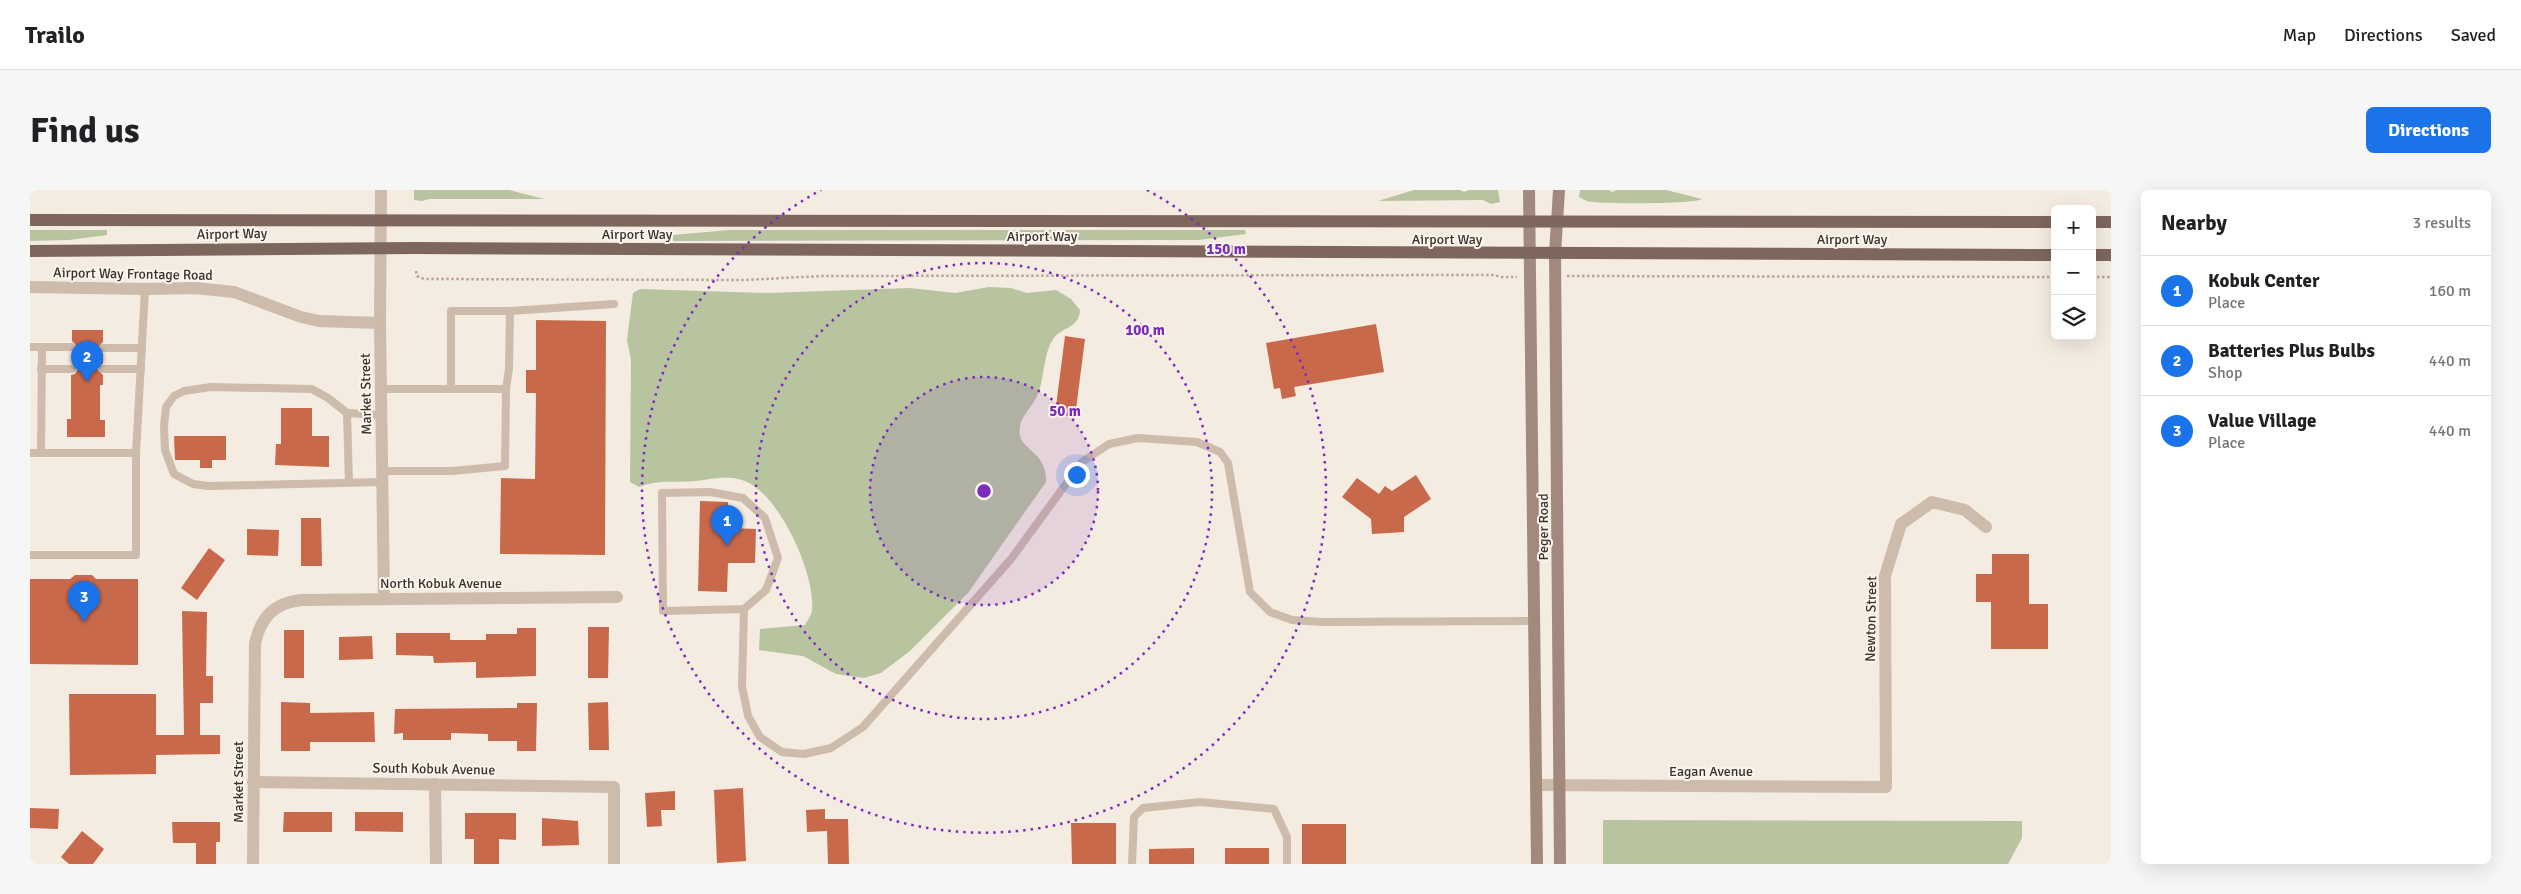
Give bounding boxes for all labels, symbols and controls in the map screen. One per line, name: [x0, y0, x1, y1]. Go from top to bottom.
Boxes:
text: Trailo: [25, 20, 85, 50]
text: Map: [2283, 24, 2316, 46]
text: Directions: [2344, 24, 2423, 46]
text: Saved: [2451, 24, 2496, 46]
button: Directions: [2366, 107, 2491, 153]
text: Find us: [30, 109, 140, 152]
map controls: [2051, 205, 2096, 340]
button: +: [2051, 205, 2096, 250]
text: Nearby: [2161, 210, 2227, 236]
text: 3 results: [2412, 213, 2471, 233]
street label: Airport Way: [197, 225, 268, 243]
street label: Airport Way: [602, 226, 673, 243]
street label: Airport Way: [1007, 228, 1078, 245]
street label: Airport Way: [1412, 231, 1483, 248]
street label: Airport Way: [1817, 231, 1888, 248]
text: 150 m: [1206, 240, 1246, 258]
button: −: [2051, 250, 2096, 295]
street label: Airport Way Frontage Road: [53, 264, 213, 284]
text: Kobuk Center: [2208, 269, 2319, 293]
text: 1: [2173, 281, 2181, 301]
text: 160 m: [2429, 281, 2471, 301]
text: Place: [2208, 293, 2245, 313]
button: layers: [2051, 295, 2096, 340]
text: 100 m: [1125, 321, 1165, 339]
text: Batteries Plus Bulbs: [2208, 339, 2375, 363]
pin: 2: [71, 341, 103, 382]
text: 2: [2173, 351, 2181, 371]
text: 440 m: [2429, 351, 2471, 371]
street label: Market Street: [357, 353, 375, 435]
text: Shop: [2208, 363, 2242, 383]
text: 50 m: [1049, 402, 1081, 420]
text: Value Village: [2208, 409, 2317, 433]
text: 3: [2173, 421, 2181, 441]
text: 440 m: [2429, 421, 2471, 441]
text: Place: [2208, 433, 2245, 453]
your location: [1064, 462, 1090, 488]
centre of rings: [975, 482, 993, 500]
street label: Peger Road: [1535, 493, 1552, 561]
pin: 1: [711, 505, 743, 546]
street label: North Kobuk Avenue: [380, 575, 502, 592]
street label: Newton Street: [1862, 576, 1880, 662]
pin: 3: [68, 581, 100, 622]
street label: Market Street: [230, 741, 247, 823]
street label: South Kobuk Avenue: [373, 759, 495, 779]
street label: Eagan Avenue: [1669, 763, 1753, 780]

